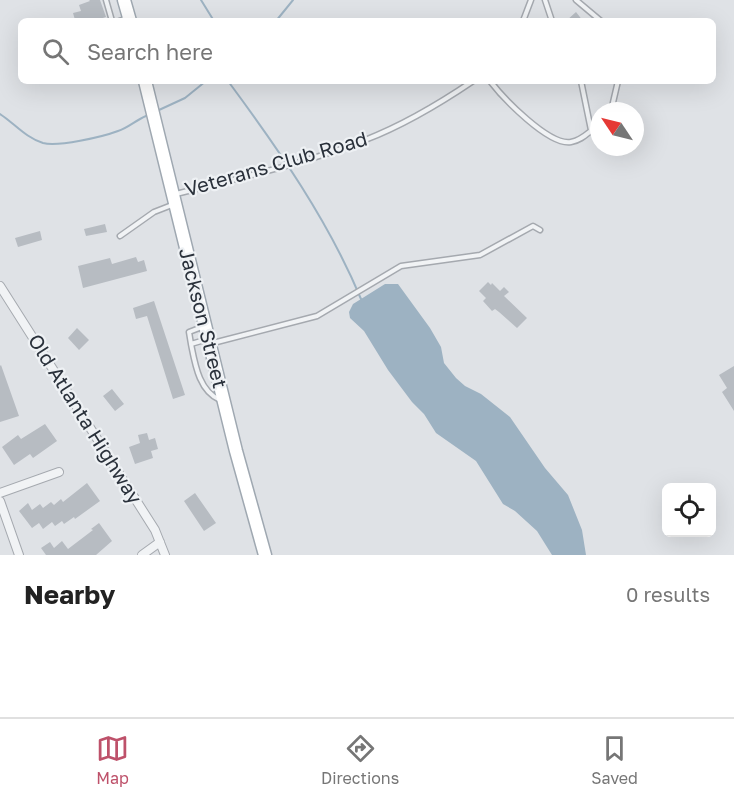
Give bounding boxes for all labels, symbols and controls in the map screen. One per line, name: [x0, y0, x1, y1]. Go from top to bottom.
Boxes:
search box: [18, 18, 716, 84]
icon: search: [39, 35, 72, 68]
text: Search here: [87, 38, 213, 65]
north arrow: [590, 102, 644, 156]
street label: Veterans Club Road: [182, 126, 370, 201]
street label: Jackson Street: [175, 245, 233, 390]
street label: Old Atlanta Highway: [24, 329, 148, 508]
map controls: [662, 483, 716, 537]
button: locate: [662, 483, 716, 537]
text: Nearby: [24, 579, 115, 610]
text: 0 results: [626, 582, 710, 606]
tab: Map: [96, 732, 129, 788]
tab: Directions: [321, 732, 399, 788]
tab: Saved: [591, 732, 638, 788]

